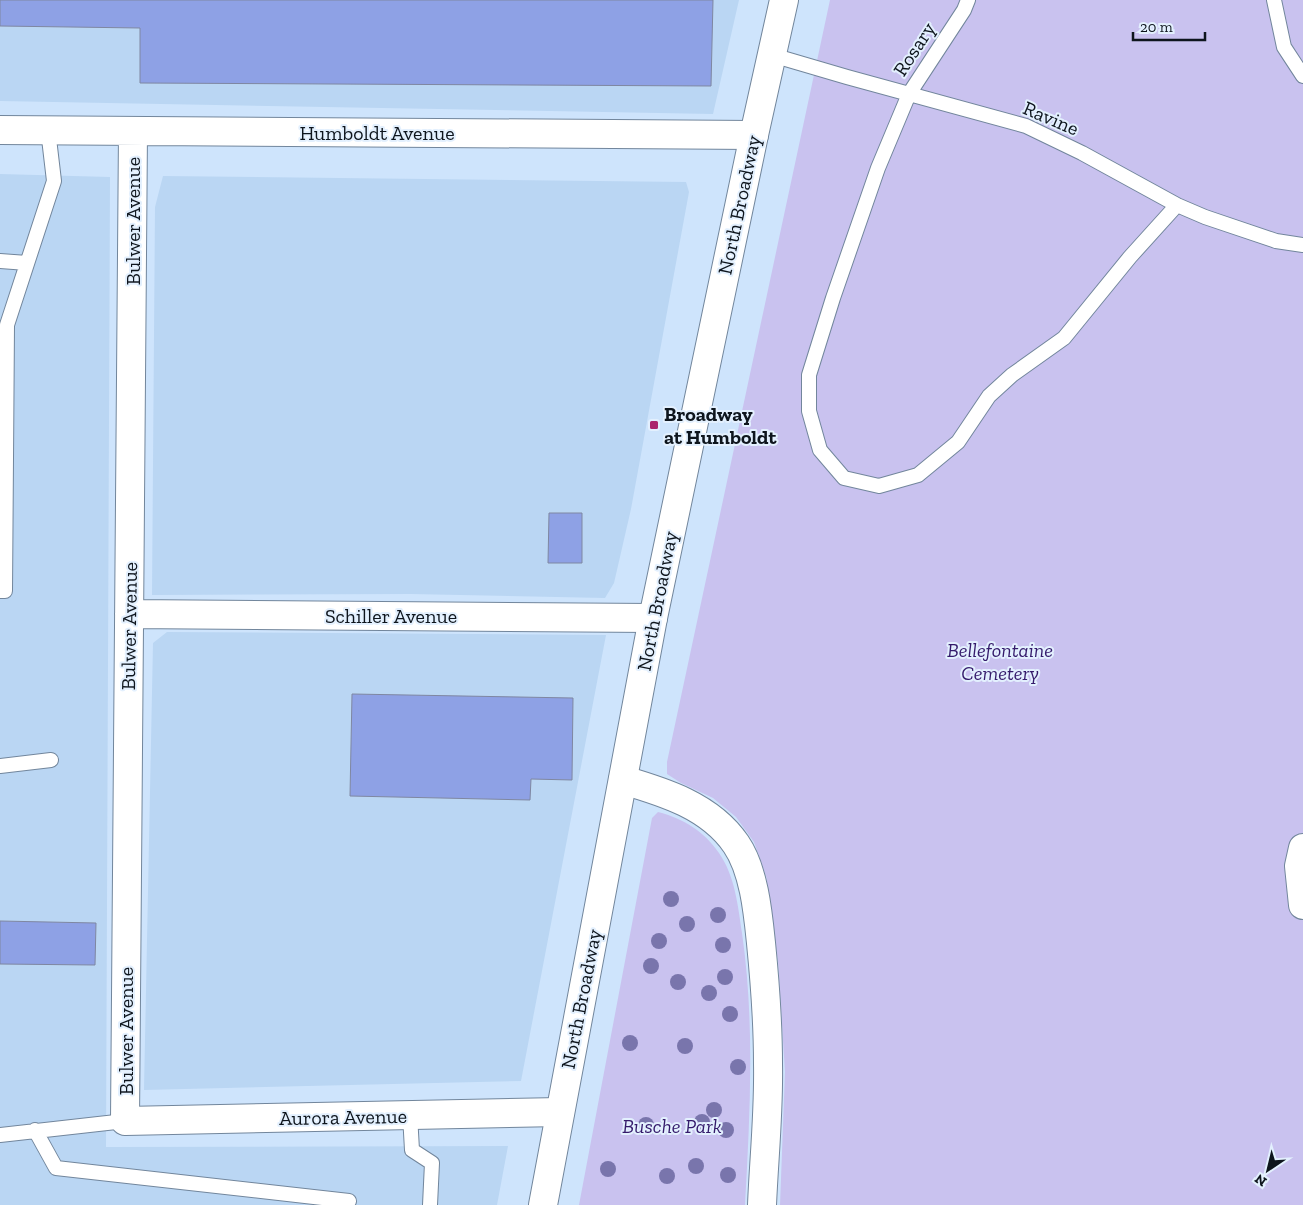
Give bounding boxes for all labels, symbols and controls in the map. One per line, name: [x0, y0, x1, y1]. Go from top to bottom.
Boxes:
scale bar: [1133, 10, 1206, 42]
street label: Rosary: [888, 17, 941, 80]
text: 20 m: [1140, 18, 1173, 36]
street label: Ravine: [1020, 96, 1082, 140]
street label: Humboldt Avenue: [299, 121, 455, 145]
street label: North Broadway: [713, 132, 766, 277]
street label: Bulwer Avenue: [121, 157, 145, 285]
place label: Broadway at Humboldt: [664, 402, 777, 449]
marker: Broadway at Humboldt: [648, 419, 660, 431]
street label: North Broadway: [632, 528, 682, 673]
street label: Bulwer Avenue: [116, 562, 142, 690]
street label: Schiller Avenue: [325, 604, 457, 628]
park label: Bellefontaine Cemetery: [947, 638, 1053, 685]
street label: North Broadway: [556, 926, 606, 1071]
street label: Bulwer Avenue: [114, 967, 138, 1095]
street label: Aurora Avenue: [279, 1104, 407, 1130]
park label: Busche Park: [622, 1114, 722, 1138]
north arrow: [1243, 1145, 1293, 1195]
text: N: [1251, 1170, 1270, 1190]

